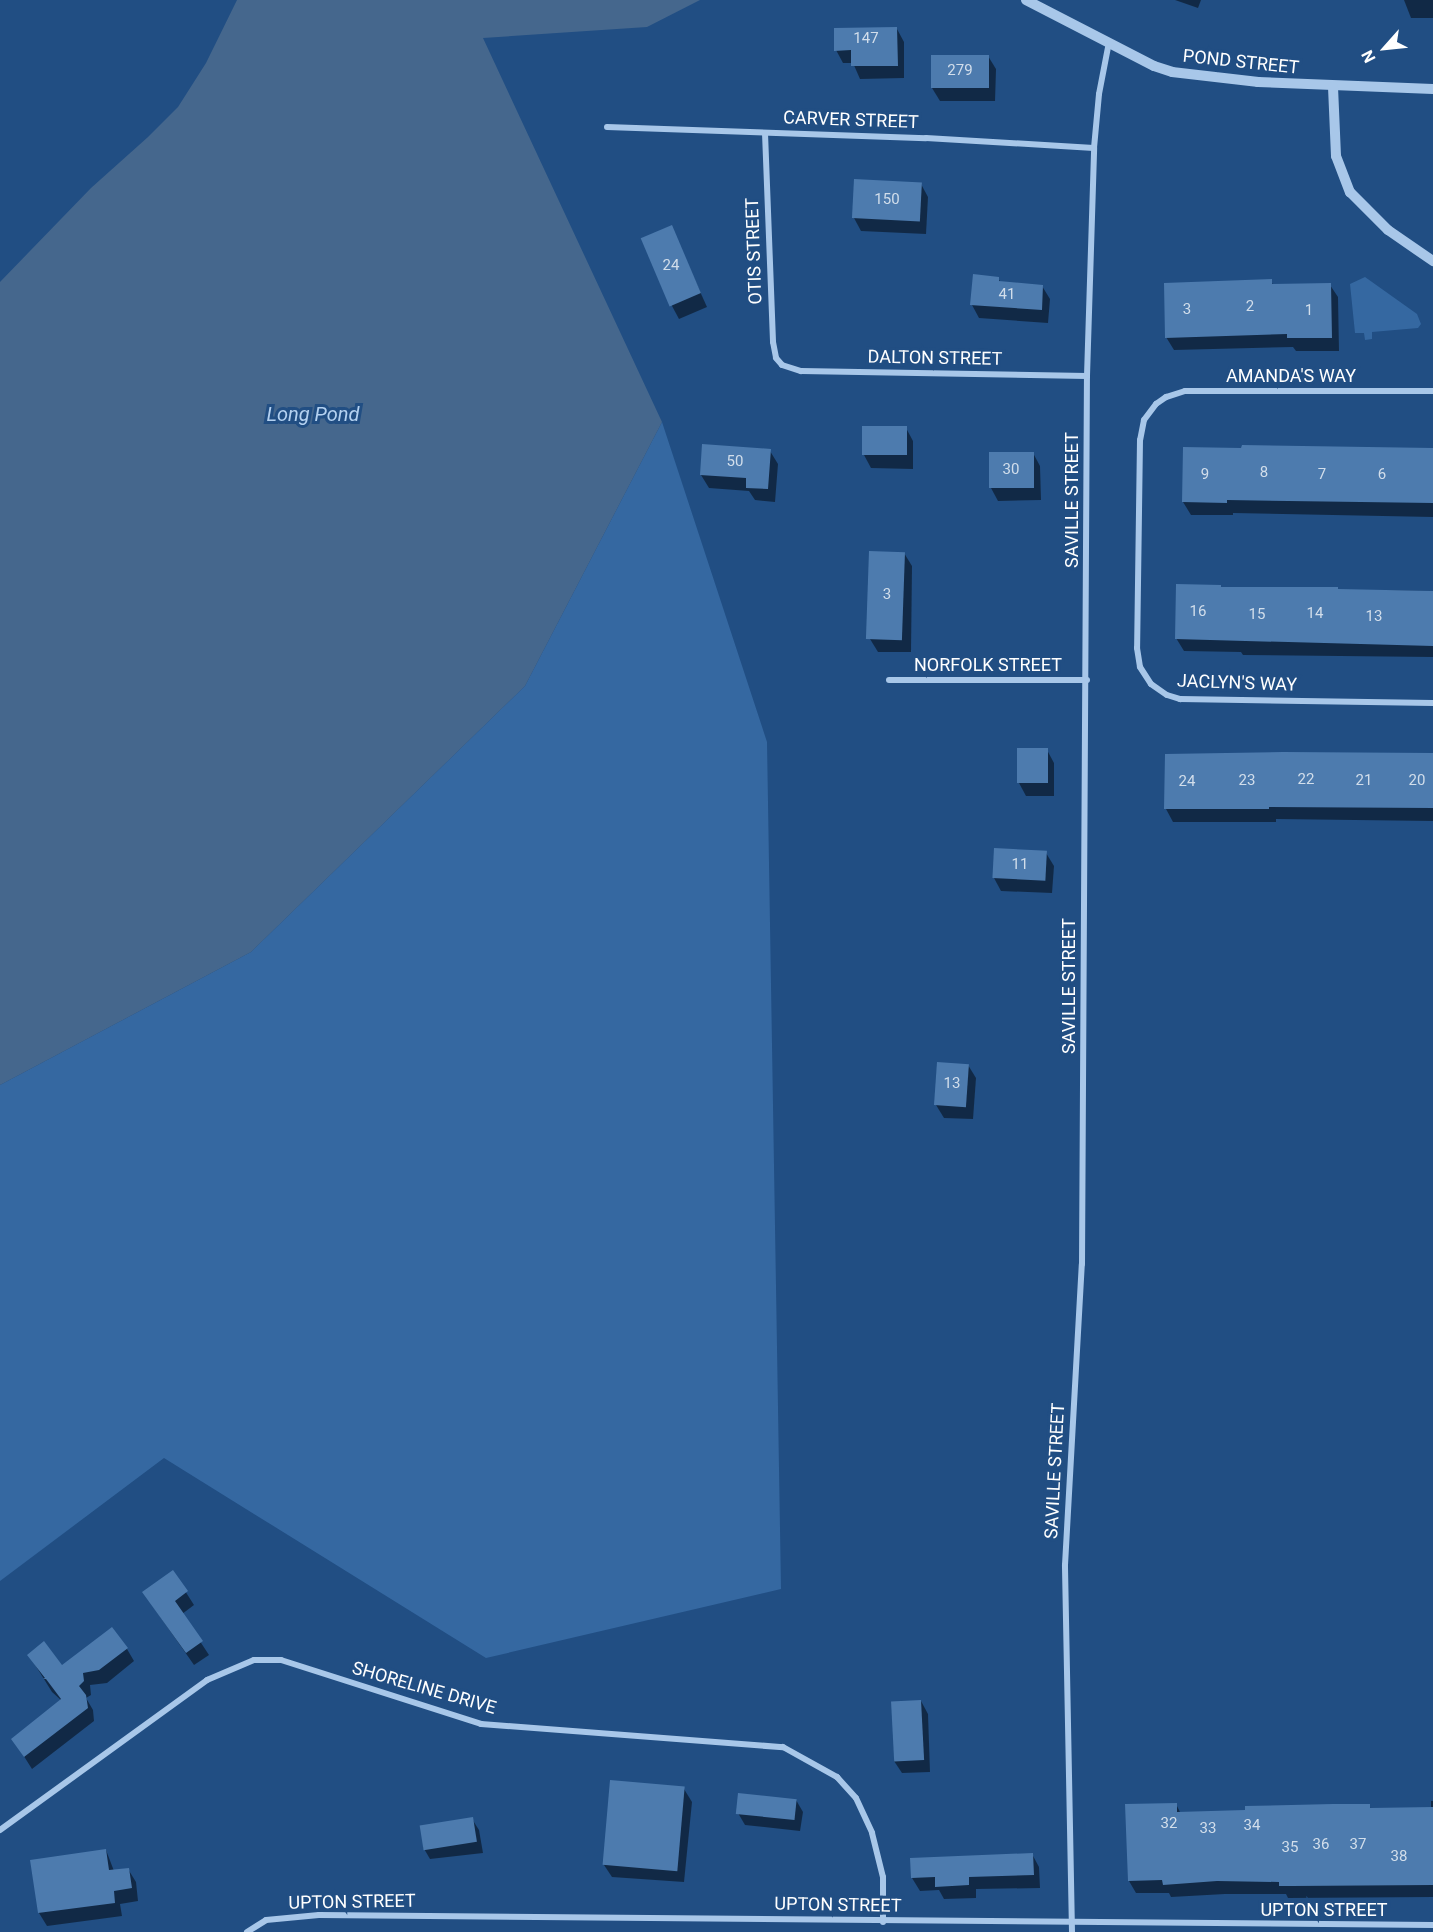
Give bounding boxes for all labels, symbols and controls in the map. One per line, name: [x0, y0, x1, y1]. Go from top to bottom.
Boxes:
north arrow: [1355, 18, 1415, 78]
house number: 147: [853, 30, 879, 48]
street label: POND STREET: [1182, 45, 1300, 79]
text: N: [1357, 47, 1380, 66]
house number: 279: [947, 62, 973, 80]
street label: CARVER STREET: [783, 107, 919, 133]
house number: 150: [874, 191, 900, 209]
street label: OTIS STREET: [741, 197, 767, 305]
house number: 24: [663, 257, 679, 275]
house number: 41: [999, 286, 1015, 304]
house number: 2: [1246, 298, 1254, 316]
house number: 3: [1183, 301, 1191, 319]
house number: 1: [1305, 302, 1313, 320]
street label: DALTON STREET: [867, 346, 1003, 370]
street label: AMANDA'S WAY: [1226, 365, 1356, 387]
water label: Long Pond: [267, 402, 359, 426]
street label: SAVILLE STREET: [1061, 432, 1083, 568]
house number: 50: [727, 453, 743, 471]
house number: 30: [1003, 461, 1019, 479]
house number: 8: [1260, 464, 1268, 482]
house number: 9: [1201, 466, 1209, 484]
house number: 7: [1318, 466, 1326, 484]
house number: 6: [1378, 466, 1386, 484]
house number: 3: [883, 586, 891, 604]
house number: 16: [1190, 603, 1206, 621]
house number: 14: [1307, 605, 1323, 623]
house number: 15: [1249, 606, 1265, 624]
house number: 13: [1366, 608, 1382, 626]
street label: NORFOLK STREET: [914, 654, 1062, 676]
street label: JACLYN'S WAY: [1177, 670, 1297, 696]
house number: 22: [1298, 771, 1314, 789]
house number: 23: [1239, 772, 1255, 790]
house number: 21: [1356, 772, 1372, 790]
house number: 20: [1409, 772, 1425, 790]
house number: 24: [1179, 773, 1195, 791]
house number: 11: [1012, 856, 1028, 874]
street label: SAVILLE STREET: [1058, 918, 1080, 1054]
house number: 13: [944, 1075, 960, 1093]
street label: SAVILLE STREET: [1041, 1403, 1069, 1539]
street label: SHORELINE DRIVE: [349, 1657, 499, 1719]
house number: 32: [1161, 1815, 1177, 1833]
house number: 34: [1244, 1817, 1260, 1835]
house number: 33: [1200, 1820, 1216, 1838]
house number: 36: [1313, 1836, 1329, 1854]
house number: 37: [1350, 1836, 1366, 1854]
house number: 35: [1282, 1839, 1298, 1857]
house number: 38: [1391, 1848, 1407, 1866]
street label: UPTON STREET: [288, 1890, 416, 1914]
street label: UPTON STREET: [774, 1893, 902, 1917]
street label: UPTON STREET: [1260, 1899, 1388, 1921]

